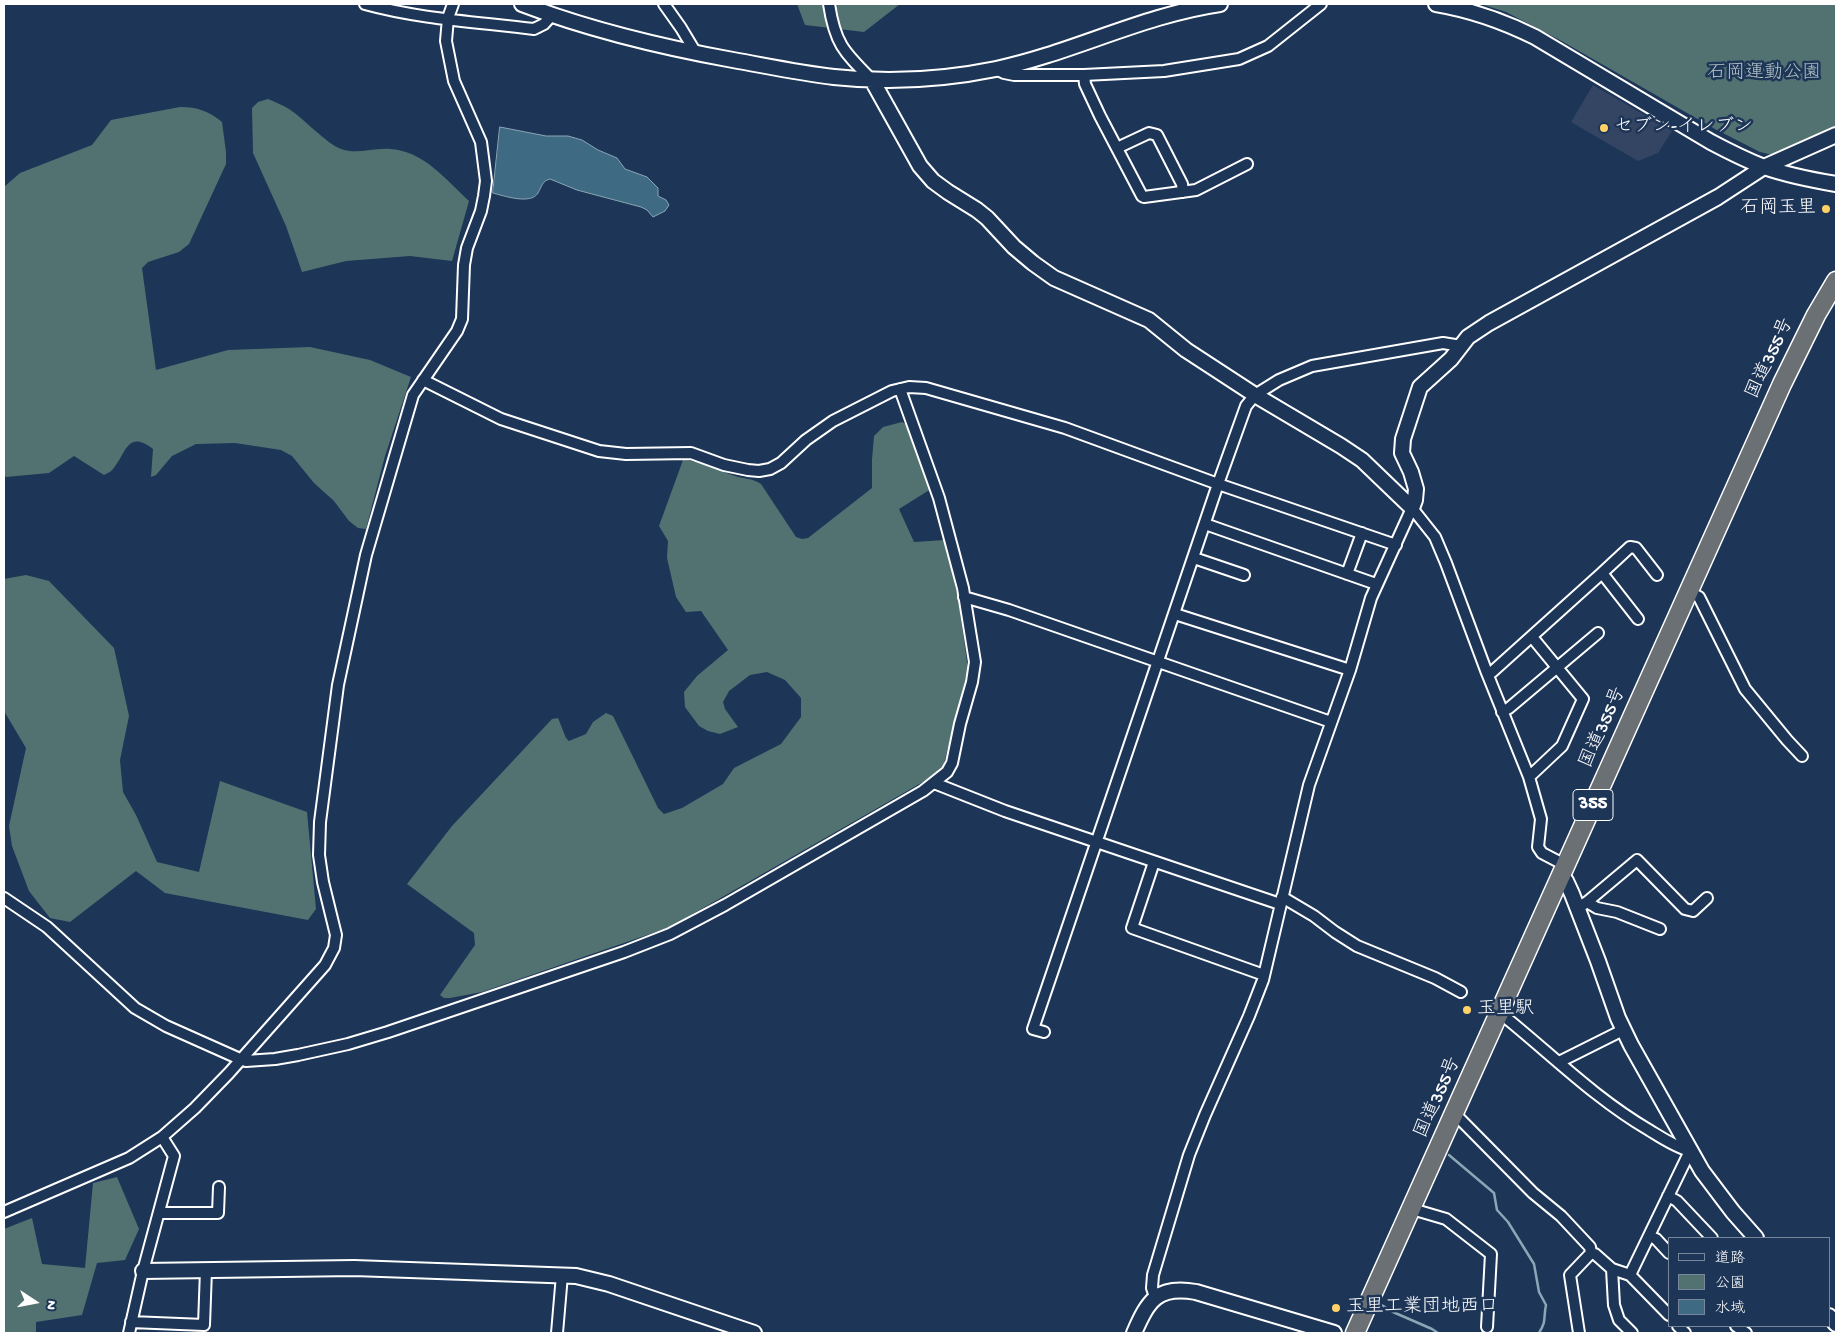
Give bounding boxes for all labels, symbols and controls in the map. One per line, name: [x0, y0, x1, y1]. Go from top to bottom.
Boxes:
park label: 石岡運動公園: [1707, 63, 1821, 85]
place label: セブン-イレブン: [1614, 117, 1753, 139]
marker: セブン-イレブン: [1598, 122, 1610, 134]
place label: 石岡玉里: [1740, 198, 1816, 220]
marker: 石岡玉里: [1820, 203, 1832, 215]
street label: 国道355号: [1742, 315, 1800, 403]
street label: 国道355号: [1576, 684, 1632, 772]
road number: 355: [1573, 790, 1613, 820]
place label: 玉里駅: [1477, 999, 1534, 1021]
marker: 玉里駅: [1461, 1004, 1473, 1016]
street label: 国道355号: [1411, 1054, 1467, 1142]
legend: [1668, 1237, 1830, 1327]
text: 道路: [1715, 1250, 1745, 1268]
text: 公園: [1715, 1275, 1745, 1293]
north arrow: [10, 1277, 60, 1327]
place label: 玉里工業団地西口: [1346, 1297, 1498, 1319]
text: N: [41, 1299, 59, 1311]
text: 水域: [1715, 1300, 1745, 1318]
marker: 玉里工業団地西口: [1330, 1302, 1342, 1314]

